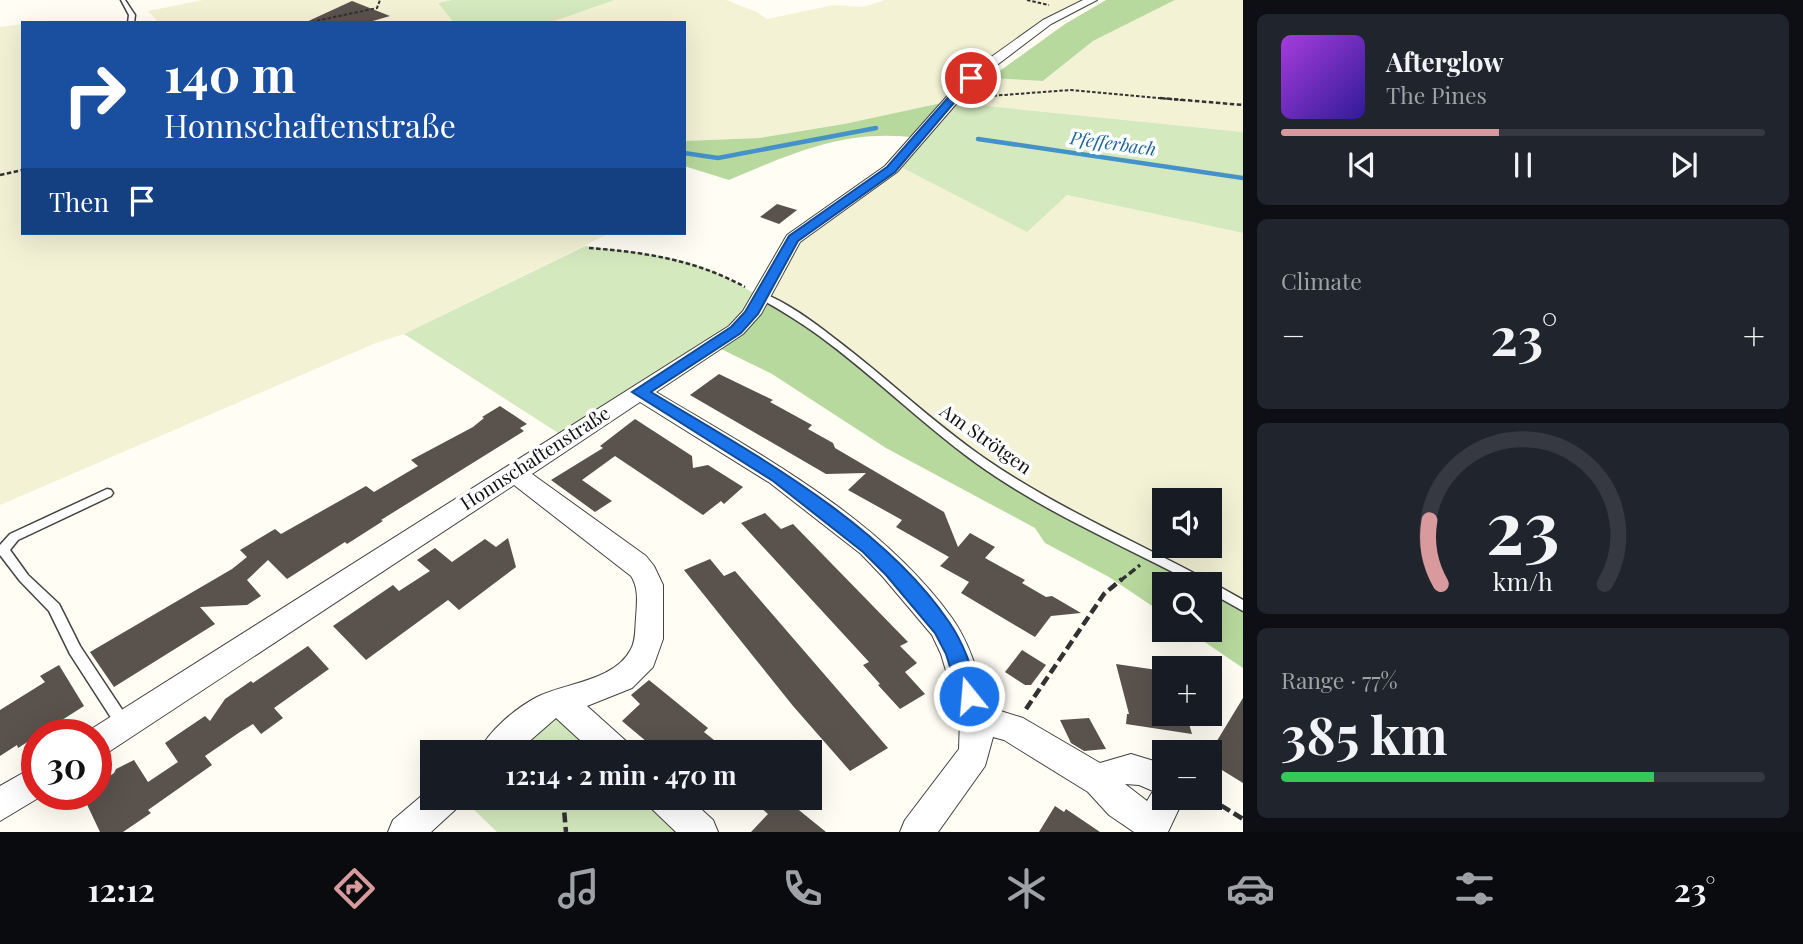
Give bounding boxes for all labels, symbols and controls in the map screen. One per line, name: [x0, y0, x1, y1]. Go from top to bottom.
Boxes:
text: 140 m: [164, 40, 296, 105]
text: Afterglow: [1386, 44, 1504, 79]
pin: [941, 48, 1001, 108]
icon: right: [49, 49, 140, 140]
icon: arrive: [952, 59, 990, 97]
text: The Pines: [1386, 79, 1487, 110]
text: Honnschaftenstraße: [164, 103, 456, 146]
water label: Pfefferbach: [1068, 125, 1158, 161]
icon: previous: [1343, 146, 1381, 184]
icon: pause: [1504, 146, 1542, 184]
icon: next: [1665, 146, 1703, 184]
icon: arrive: [123, 182, 161, 220]
text: Then: [49, 184, 109, 219]
text: Climate: [1281, 265, 1362, 296]
text: 23°: [1491, 300, 1558, 369]
text: −: [1281, 309, 1306, 360]
text: +: [1743, 309, 1765, 360]
street label: Am Strötgen: [935, 397, 1038, 480]
street label: Honnschaftenstraße: [455, 399, 614, 515]
text: 23: [1486, 476, 1560, 573]
map controls: [1152, 488, 1222, 810]
button: sound: [1152, 488, 1222, 558]
text: km/h: [1493, 564, 1553, 597]
button: search: [1152, 572, 1222, 642]
button: +: [1152, 656, 1222, 726]
position arrow: [932, 659, 1006, 733]
text: Range · 77%: [1281, 664, 1398, 695]
text: 385 km: [1281, 699, 1448, 768]
speed limit sign: 30: [21, 719, 112, 810]
button: −: [1152, 740, 1222, 810]
text: 12:14 · 2 min · 470 m: [505, 757, 737, 792]
icon: directions: [330, 864, 379, 913]
icon: music: [554, 864, 603, 913]
icon: phone: [778, 864, 827, 913]
icon: climate: [1002, 864, 1051, 913]
icon: car: [1226, 864, 1275, 913]
icon: filters: [1450, 864, 1499, 913]
text: 12:12: [88, 867, 155, 910]
text: 23°: [1674, 867, 1715, 910]

